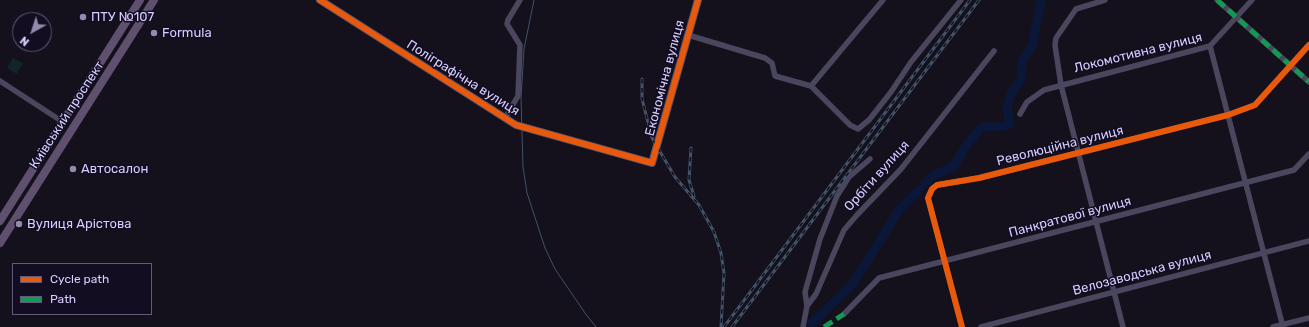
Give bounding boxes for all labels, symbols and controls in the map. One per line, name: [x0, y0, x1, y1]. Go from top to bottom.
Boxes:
place label: ПТУ №107: [91, 9, 154, 25]
north arrow: [12, 12, 52, 52]
marker: ПТУ №107: [78, 12, 88, 22]
street label: Економічна вулиця: [642, 18, 688, 138]
place label: Formula: [162, 25, 212, 41]
marker: Formula: [149, 28, 159, 38]
street label: Локомотивна вулиця: [1072, 29, 1204, 77]
text: N: [18, 33, 32, 48]
street label: Поліграфічна вулиця: [404, 37, 522, 119]
street label: Київський проспект: [26, 58, 108, 172]
street label: Революційна вулиця: [995, 123, 1125, 169]
street label: Орбіти вулиця: [841, 137, 913, 215]
place label: Автосалон: [81, 161, 148, 177]
marker: Автосалон: [68, 164, 78, 174]
street label: Панкратової вулиця: [1007, 193, 1133, 241]
place label: Вулиця Арістова: [27, 216, 132, 232]
marker: Вулиця Арістова: [14, 219, 24, 229]
street label: Велозаводська вулиця: [1071, 247, 1213, 299]
legend: [12, 263, 152, 315]
text: Cycle path: [50, 272, 109, 286]
text: Path: [50, 292, 76, 306]

